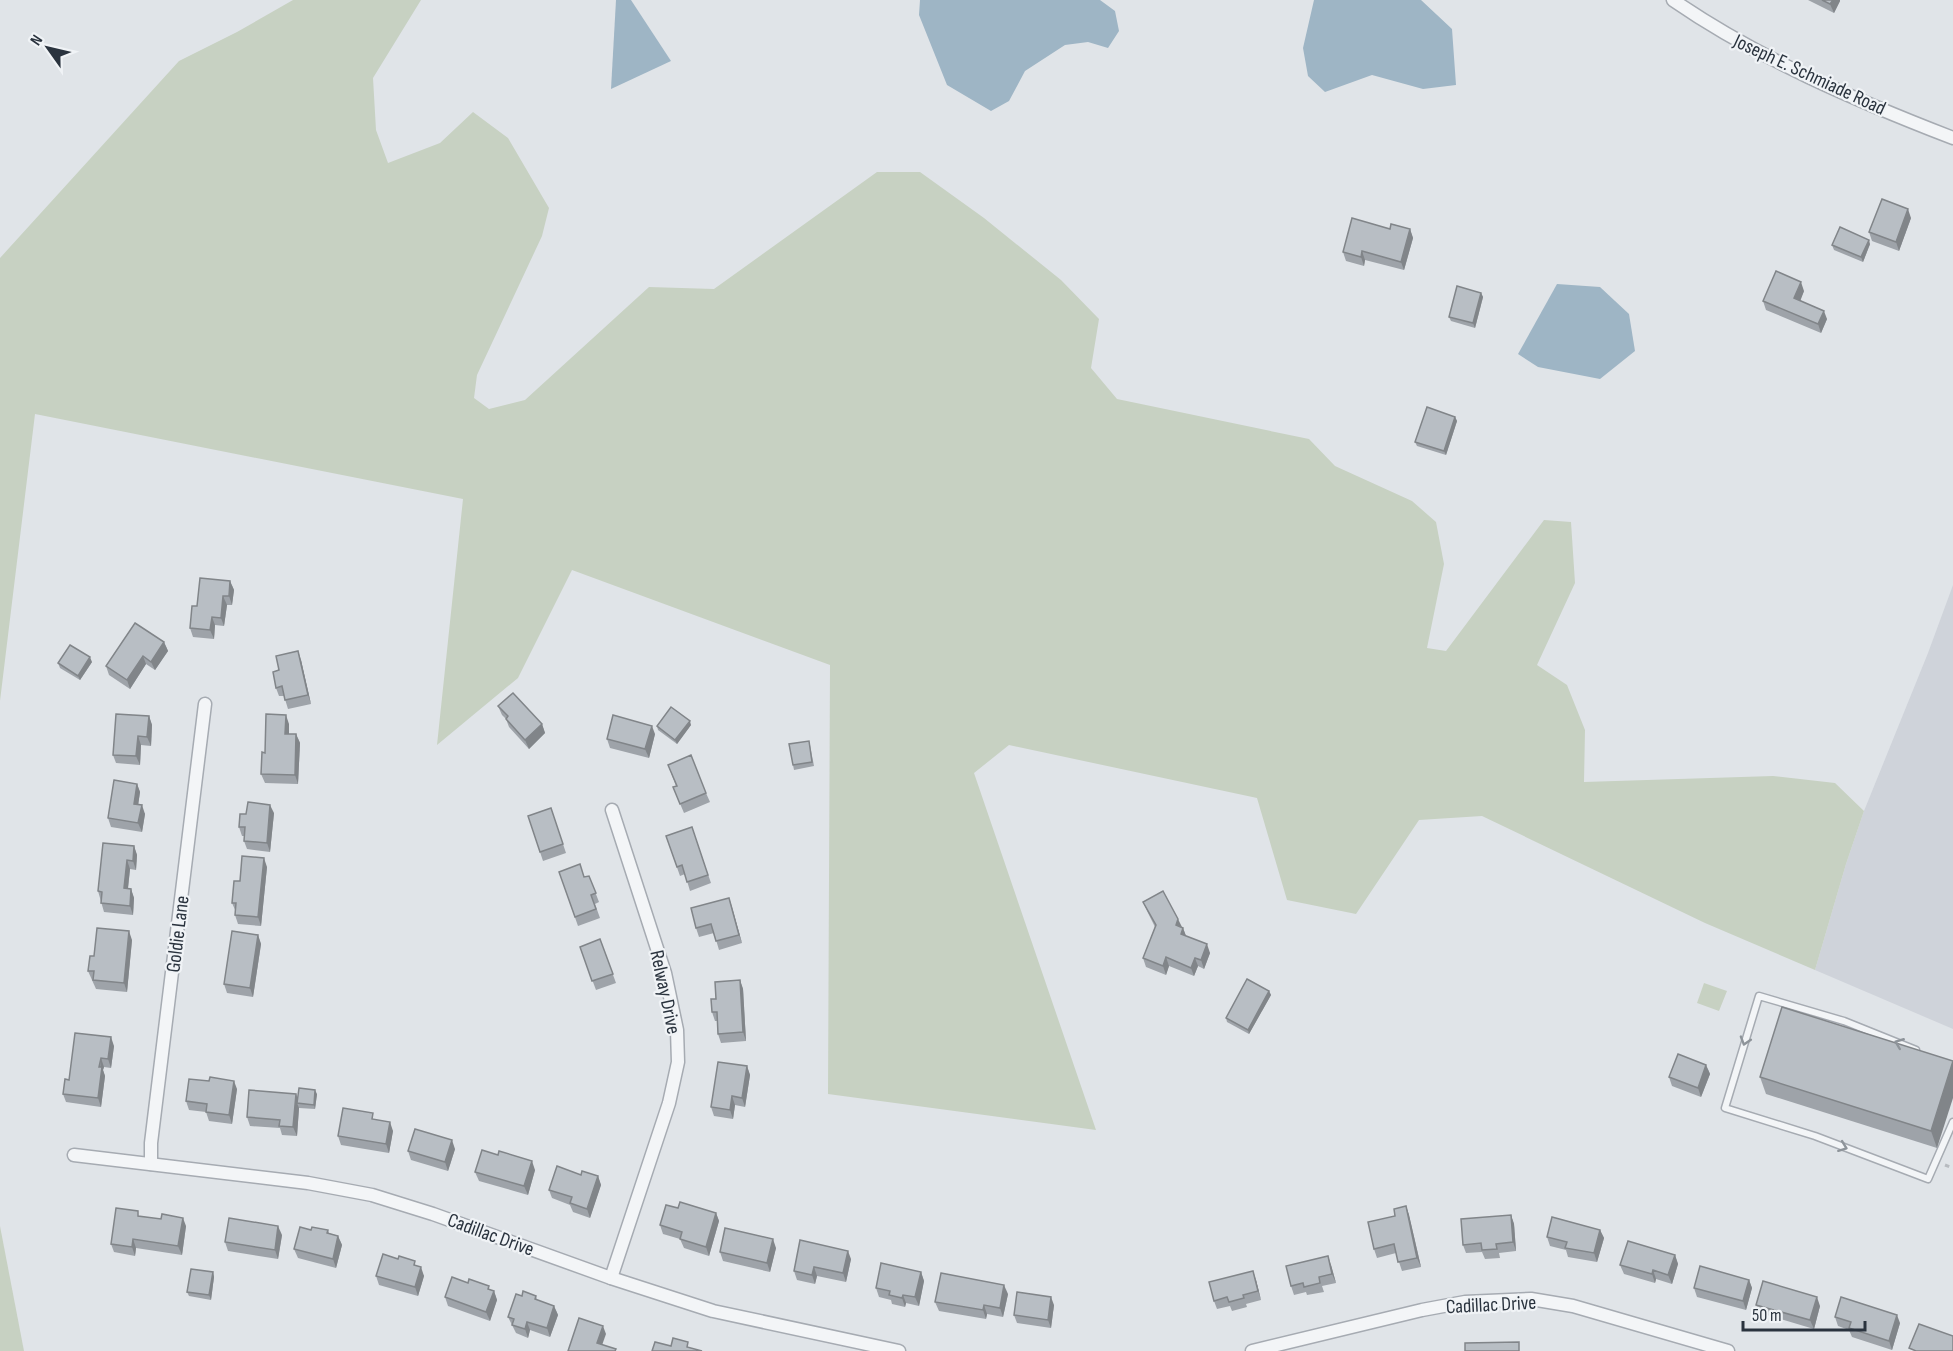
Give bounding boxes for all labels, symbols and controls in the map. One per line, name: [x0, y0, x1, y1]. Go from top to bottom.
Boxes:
north arrow: [18, 18, 78, 78]
street label: Joseph E. Schmiade Road: [1729, 29, 1889, 121]
text: N: [27, 32, 47, 49]
street label: Goldie Lane: [161, 894, 195, 974]
street label: Relway Drive: [644, 948, 686, 1036]
one-way arrow: [1740, 1035, 1752, 1046]
one-way arrow: [1894, 1037, 1904, 1050]
one-way arrow: [1837, 1140, 1848, 1152]
street label: Cadillac Drive: [444, 1208, 537, 1262]
street label: Cadillac Drive: [1445, 1291, 1537, 1319]
scale bar: [1743, 1294, 1864, 1332]
text: 50 m: [1752, 1305, 1782, 1326]

